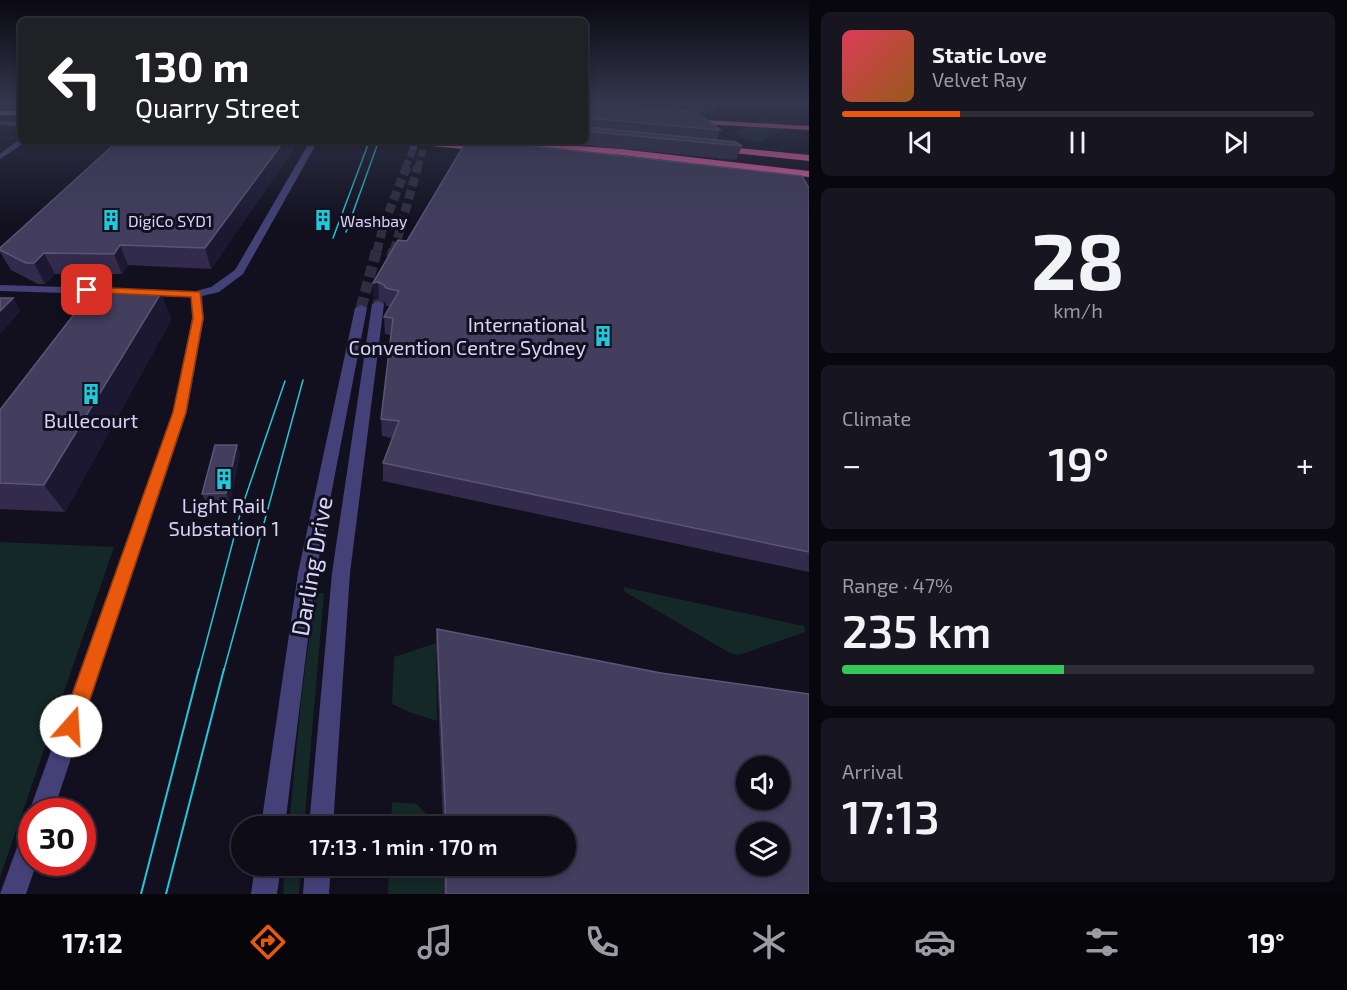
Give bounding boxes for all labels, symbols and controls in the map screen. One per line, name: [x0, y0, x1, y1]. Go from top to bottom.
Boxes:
text: 130 m: [135, 40, 250, 90]
text: Static Love: [932, 41, 1047, 67]
icon: left: [36, 42, 114, 120]
text: Velvet Ray: [932, 67, 1027, 91]
text: Quarry Street: [135, 91, 300, 123]
icon: previous: [904, 126, 937, 159]
icon: pause: [1061, 126, 1094, 159]
icon: next: [1219, 126, 1252, 159]
building icon: DigiCo SYD1: [99, 208, 123, 232]
building icon: Washbay: [311, 208, 335, 232]
place label: DigiCo SYD1: [128, 211, 212, 230]
place label: Washbay: [340, 211, 408, 230]
text: 28: [1031, 212, 1125, 306]
pin: [61, 264, 112, 315]
icon: arrive: [70, 273, 103, 306]
text: km/h: [1053, 298, 1103, 322]
place label: International Convention Centre Sydney: [349, 312, 586, 359]
building icon: International Convention Centre Sydney: [591, 324, 615, 348]
building icon: Bullecourt: [79, 382, 103, 406]
text: Climate: [842, 406, 911, 430]
place label: Bullecourt: [44, 408, 139, 432]
text: 19°: [1048, 436, 1109, 490]
text: −: [842, 444, 861, 484]
text: +: [1296, 444, 1314, 484]
building icon: Light Rail Substation 1: [212, 467, 236, 491]
place label: Light Rail Substation 1: [169, 493, 279, 540]
street label: Darling Drive: [284, 494, 338, 638]
text: Range · 47%: [842, 573, 953, 597]
text: 235 km: [842, 603, 991, 657]
position arrow: [39, 694, 103, 758]
map controls: [736, 756, 790, 876]
button: sound: [736, 756, 790, 810]
text: Arrival: [842, 759, 903, 783]
text: 17:13: [842, 789, 940, 843]
speed limit sign: 30: [18, 798, 96, 876]
button: layers: [736, 822, 790, 876]
text: 17:13 · 1 min · 170 m: [309, 833, 498, 859]
icon: directions: [247, 921, 289, 963]
icon: music: [414, 921, 456, 963]
icon: phone: [581, 921, 623, 963]
icon: climate: [748, 921, 790, 963]
icon: car: [914, 921, 956, 963]
icon: filters: [1081, 921, 1123, 963]
text: 17:12: [62, 926, 123, 958]
text: 19°: [1248, 926, 1285, 958]

